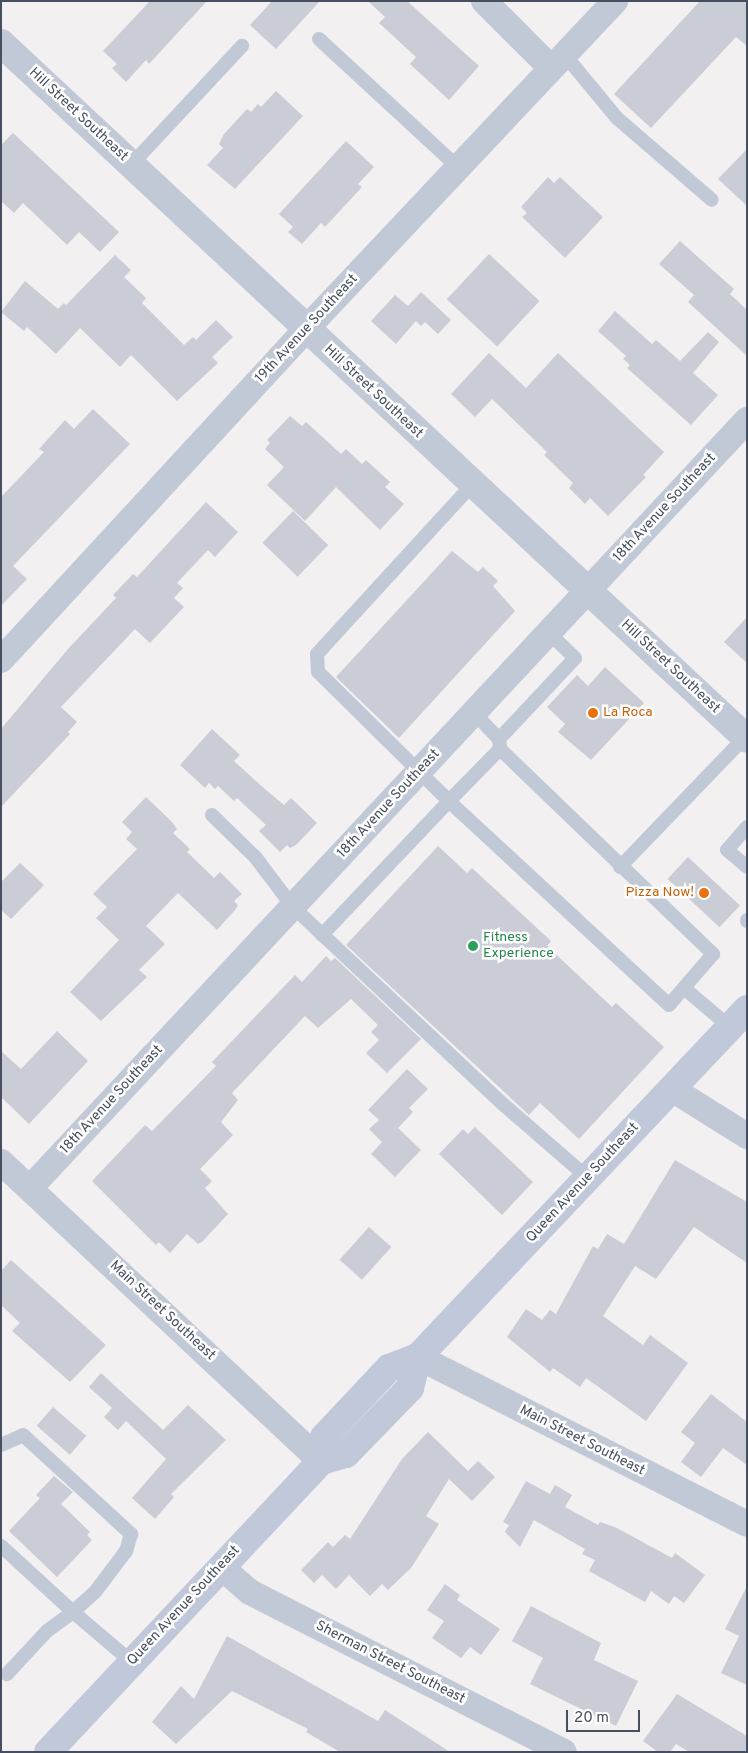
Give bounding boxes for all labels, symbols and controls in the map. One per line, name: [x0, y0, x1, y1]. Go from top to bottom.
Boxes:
street label: Hill Street Southeast: [25, 65, 131, 165]
street label: 19th Avenue Southeast: [252, 271, 362, 387]
street label: Hill Street Southeast: [320, 342, 426, 442]
street label: 18th Avenue Southeast: [610, 450, 720, 566]
street label: Hill Street Southeast: [617, 617, 723, 717]
place label: La Roca: [603, 705, 653, 721]
marker: La Roca: [587, 707, 599, 719]
street label: 18th Avenue Southeast: [334, 746, 444, 862]
place label: Pizza Now!: [625, 885, 694, 901]
marker: Pizza Now!: [698, 887, 710, 899]
place label: Fitness Experience: [483, 930, 554, 962]
marker: Fitness Experience: [467, 940, 479, 952]
street label: 18th Avenue Southeast: [57, 1042, 167, 1158]
street label: Queen Avenue Southeast: [523, 1119, 643, 1247]
street label: Main Street Southeast: [106, 1258, 218, 1364]
street label: Main Street Southeast: [517, 1402, 647, 1480]
street label: Queen Avenue Southeast: [124, 1542, 244, 1670]
street label: Sherman Street Southeast: [312, 1618, 468, 1708]
scale bar: [568, 1700, 642, 1732]
text: 20 m: [574, 1709, 609, 1728]

